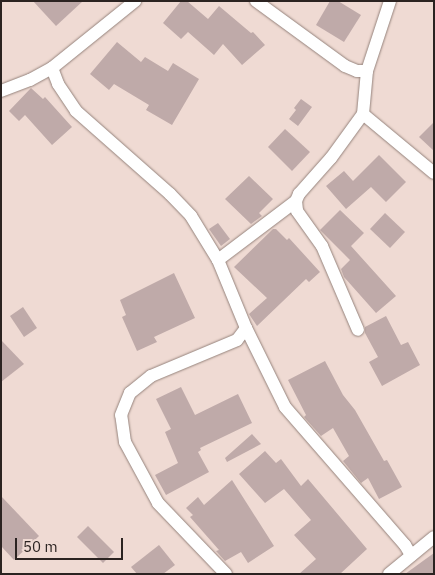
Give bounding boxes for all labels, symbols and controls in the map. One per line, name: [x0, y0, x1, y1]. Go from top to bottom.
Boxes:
scale bar: [18, 528, 125, 560]
text: 50 m: [23, 537, 58, 556]

